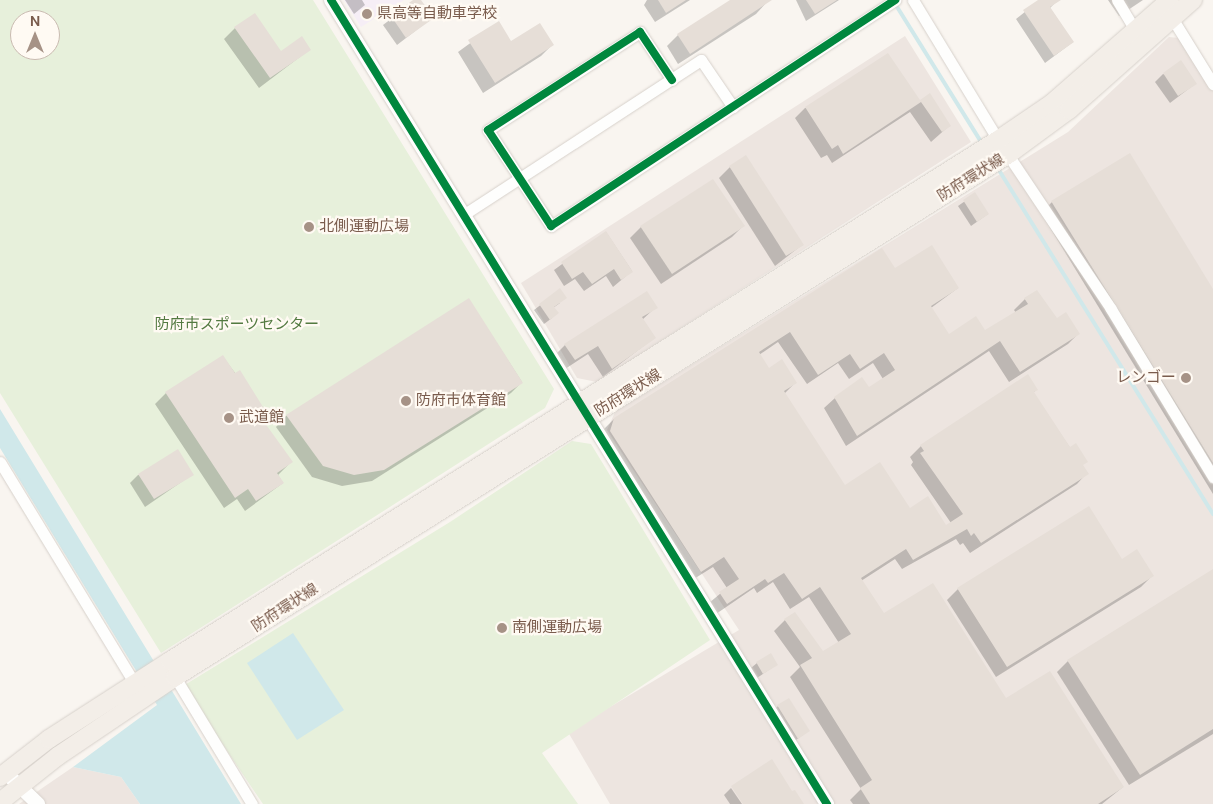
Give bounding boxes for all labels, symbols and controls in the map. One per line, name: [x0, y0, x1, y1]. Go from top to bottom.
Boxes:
place label: 県高等自動車学校: [377, 5, 497, 23]
marker: 県高等自動車学校: [361, 8, 373, 20]
north arrow: [10, 10, 60, 60]
text: N: [30, 12, 40, 30]
street label: 防府環状線: [934, 150, 1008, 206]
place label: 北側運動広場: [319, 218, 409, 236]
marker: 北側運動広場: [303, 221, 315, 233]
park label: 防府市スポーツセンター: [155, 316, 319, 334]
street label: 防府環状線: [591, 365, 665, 421]
place label: レンゴー: [1116, 369, 1176, 387]
marker: レンゴー: [1180, 372, 1192, 384]
place label: 防府市体育館: [416, 392, 506, 410]
marker: 防府市体育館: [400, 395, 412, 407]
place label: 武道館: [239, 409, 284, 427]
marker: 武道館: [223, 412, 235, 424]
street label: 防府環状線: [249, 580, 321, 636]
place label: 南側運動広場: [512, 619, 602, 637]
marker: 南側運動広場: [496, 622, 508, 634]

